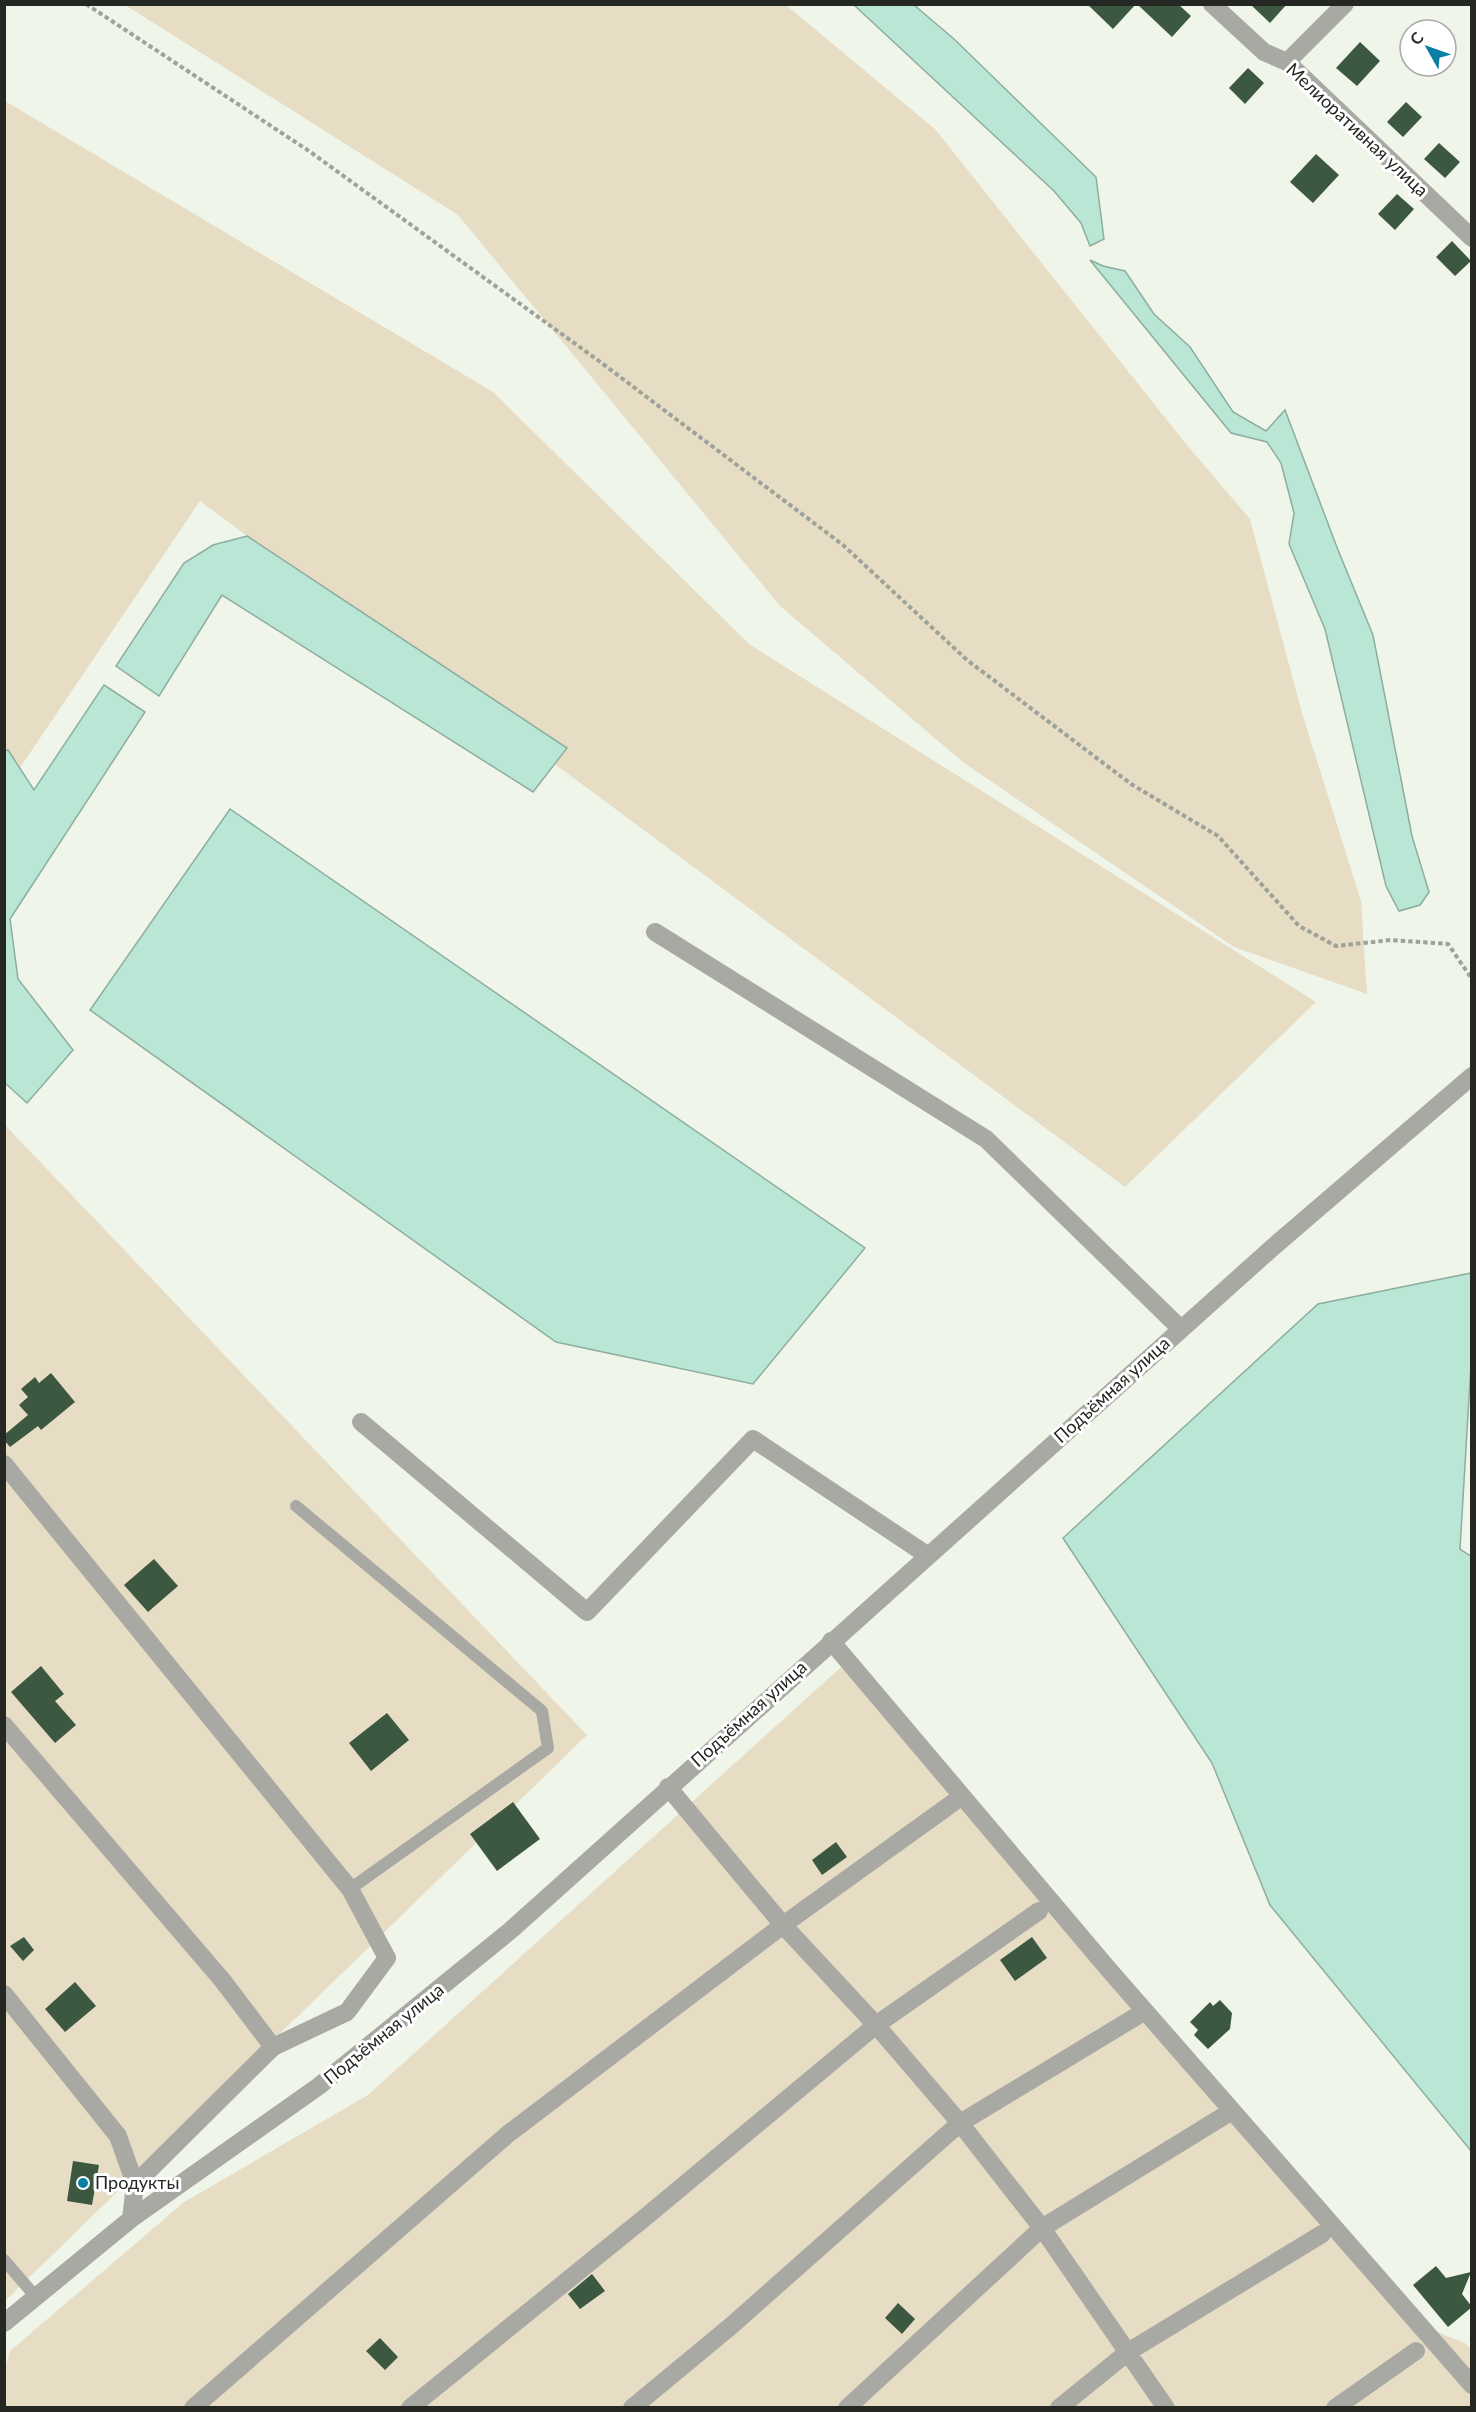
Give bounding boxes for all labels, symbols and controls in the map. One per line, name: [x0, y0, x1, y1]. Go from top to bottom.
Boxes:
north arrow: [1398, 18, 1458, 78]
text: С: [1405, 28, 1427, 48]
street label: Мелиоративная улица: [1282, 58, 1433, 201]
street label: Подъёмная улица: [1049, 1332, 1174, 1447]
street label: Подъёмная улица: [686, 1656, 811, 1771]
street label: Подъёмная улица: [319, 1978, 448, 2088]
place label: Продукты: [95, 2171, 179, 2193]
marker: Продукты: [76, 2176, 90, 2190]

